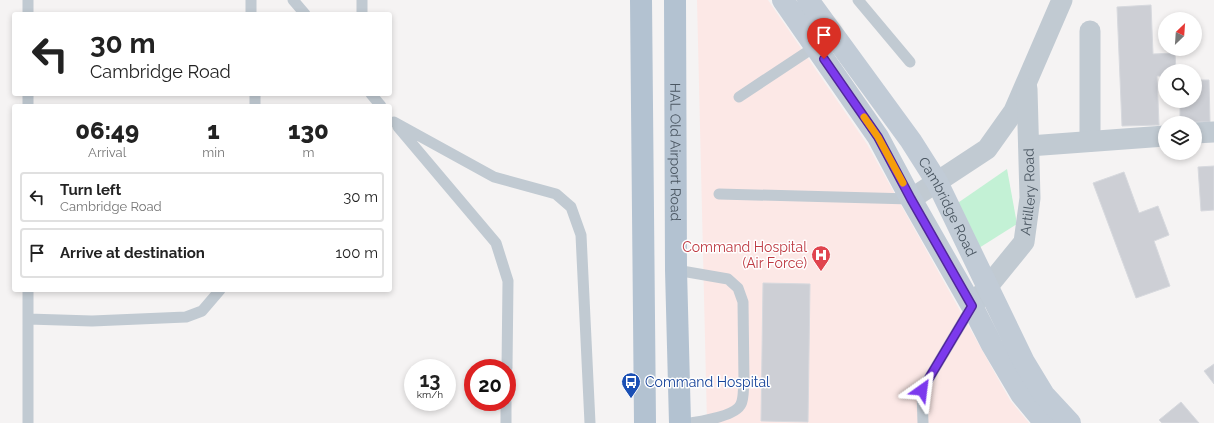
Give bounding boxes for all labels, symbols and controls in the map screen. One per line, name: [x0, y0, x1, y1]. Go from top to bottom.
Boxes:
north arrow: [1158, 12, 1202, 56]
map controls: [1158, 12, 1202, 160]
pin: [807, 18, 841, 59]
icon: arrive: [813, 24, 835, 46]
text: 30 m: [90, 27, 156, 60]
icon: left: [24, 28, 76, 80]
text: Cambridge Road: [90, 61, 231, 82]
button: search: [1158, 64, 1202, 108]
street label: HAL Old Airport Road: [667, 83, 684, 221]
text: 06:49: [75, 116, 139, 145]
text: 1: [207, 116, 220, 145]
text: 130: [288, 116, 329, 145]
button: layers: [1158, 116, 1202, 160]
text: Arrival: [88, 145, 126, 160]
text: min: [202, 145, 225, 160]
text: m: [302, 145, 314, 160]
street label: Artillery Road: [1017, 148, 1038, 236]
street label: Cambridge Road: [915, 154, 980, 259]
text: Turn left: [60, 181, 121, 199]
icon: left: [26, 186, 48, 208]
text: 30 m: [343, 188, 378, 206]
text: Cambridge Road: [60, 199, 162, 214]
place label: Command Hospital (Air Force): [682, 239, 807, 271]
icon: arrive: [26, 242, 48, 264]
text: Arrive at destination: [60, 244, 205, 262]
text: 100 m: [336, 244, 378, 262]
hospital icon: Command Hospital (Air Force): [810, 244, 832, 272]
speed limit sign: 20: [464, 359, 516, 411]
text: 13: [419, 368, 441, 392]
position arrow: [901, 369, 943, 411]
bus stop icon: Command Hospital: [620, 371, 642, 399]
place label: Command Hospital: [645, 374, 770, 390]
text: km/h: [417, 389, 443, 400]

